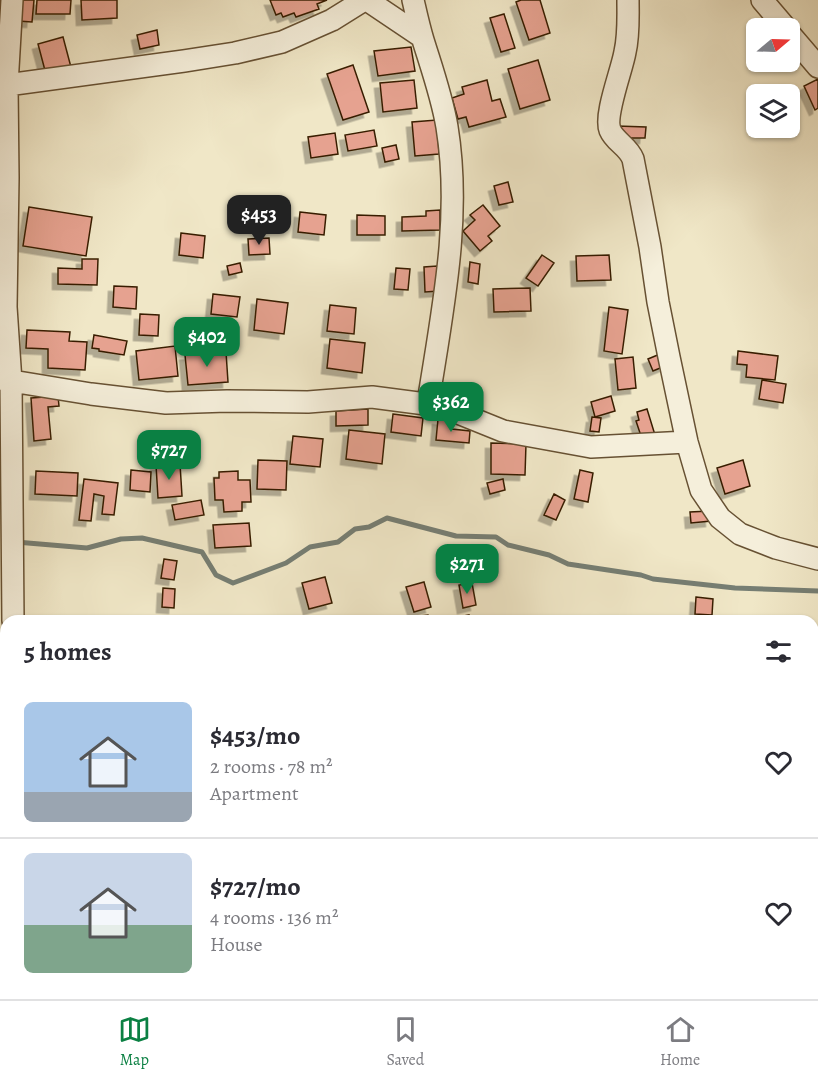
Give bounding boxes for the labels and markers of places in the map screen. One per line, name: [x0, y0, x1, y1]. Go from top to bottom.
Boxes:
pin: $453: [223, 195, 295, 246]
pin: $402: [171, 317, 243, 368]
pin: $362: [415, 382, 487, 433]
pin: $727: [133, 430, 205, 481]
pin: $271: [431, 544, 503, 595]

